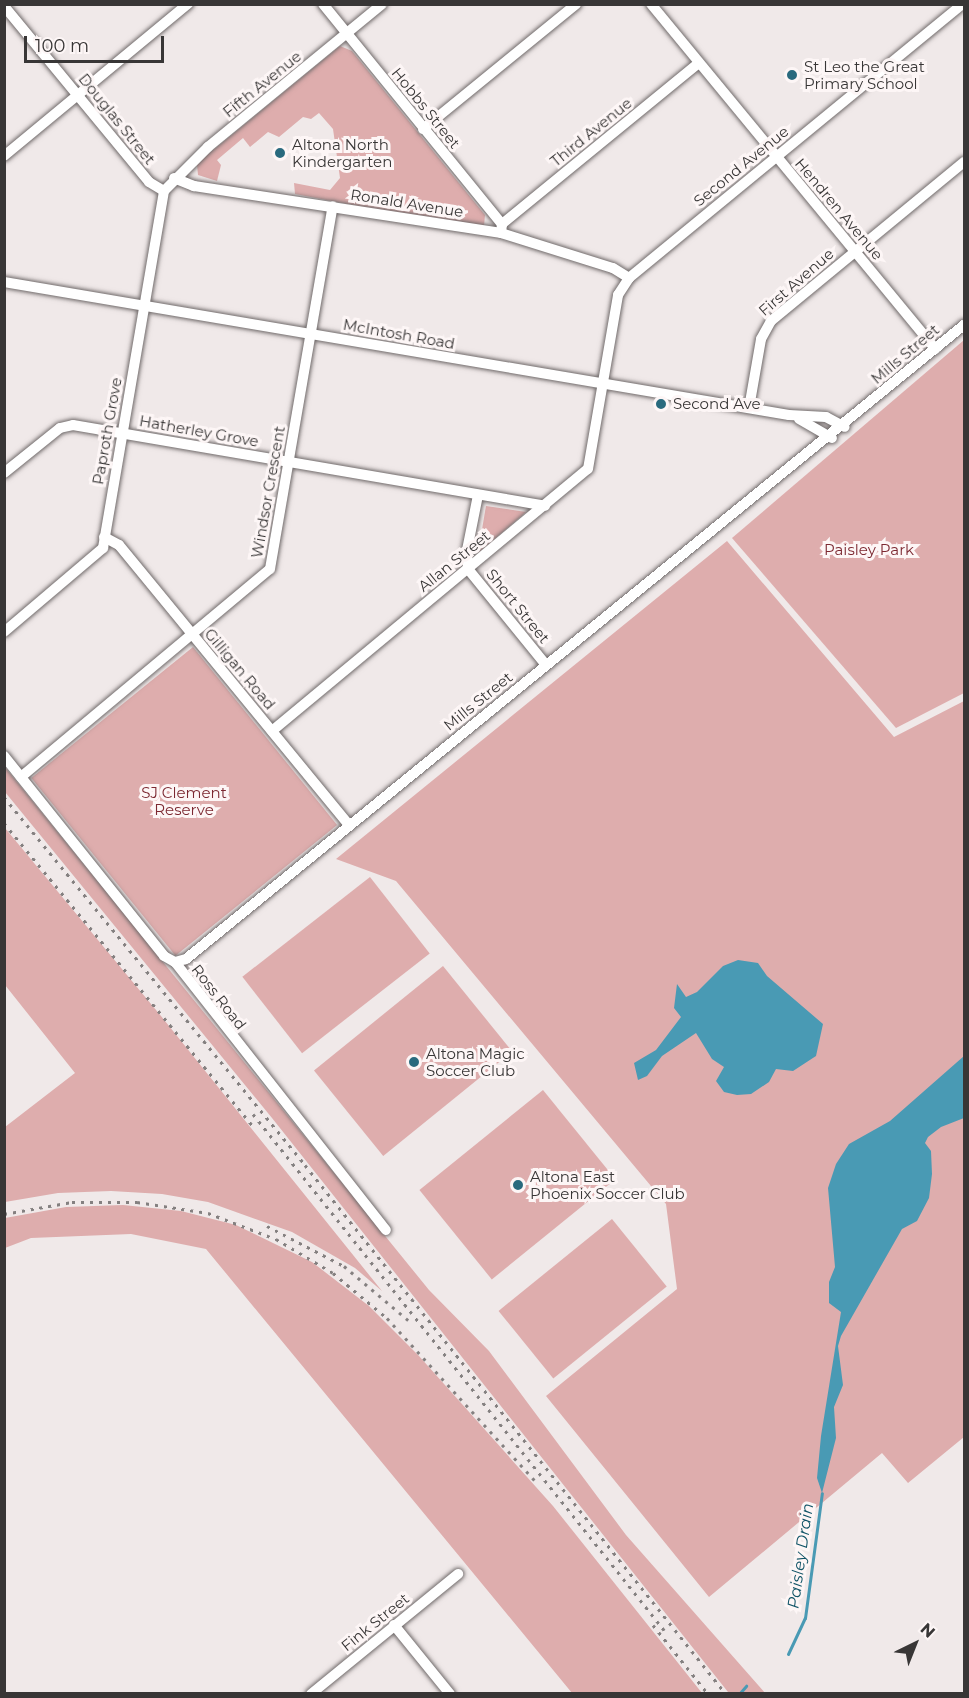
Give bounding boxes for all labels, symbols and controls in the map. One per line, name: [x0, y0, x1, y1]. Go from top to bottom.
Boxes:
scale bar: [27, 24, 166, 62]
text: 100 m: [35, 35, 89, 57]
street label: Fifth Avenue: [219, 47, 305, 121]
place label: St Leo the Great Primary School: [804, 57, 925, 92]
street label: Hobbs Street: [388, 64, 464, 152]
marker: St Leo the Great Primary School: [785, 68, 799, 82]
street label: Douglas Street: [75, 70, 159, 168]
street label: Third Avenue: [547, 94, 635, 170]
street label: Second Avenue: [690, 122, 792, 210]
place label: Altona North Kindergarten: [292, 135, 392, 170]
marker: Altona North Kindergarten: [273, 146, 287, 160]
street label: Hendren Avenue: [791, 155, 887, 263]
street label: Ronald Avenue: [349, 185, 465, 221]
street label: First Avenue: [755, 245, 837, 319]
street label: McIntosh Road: [342, 315, 456, 353]
street label: Mills Street: [867, 320, 943, 388]
street label: Paproth Grove: [89, 376, 125, 486]
place label: Second Ave: [673, 395, 761, 413]
marker: Second Ave: [654, 397, 668, 411]
street label: Hatherley Grove: [138, 412, 260, 450]
street label: Windsor Crescent: [248, 425, 288, 559]
street label: Allan Street: [414, 527, 494, 595]
park label: Paisley Park: [824, 541, 914, 559]
street label: Short Street: [483, 565, 553, 647]
street label: Gilligan Road: [201, 625, 279, 713]
street label: Mills Street: [440, 668, 516, 734]
park label: SJ Clement Reserve: [141, 783, 227, 818]
street label: Ross Road: [188, 961, 250, 1033]
place label: Altona Magic Soccer Club: [426, 1044, 525, 1079]
marker: Altona Magic Soccer Club: [407, 1055, 421, 1069]
place label: Altona East Phoenix Soccer Club: [530, 1167, 685, 1202]
marker: Altona East Phoenix Soccer Club: [511, 1178, 525, 1192]
water label: Paisley Drain: [784, 1502, 818, 1610]
street label: Fink Street: [338, 1589, 412, 1655]
north arrow: [885, 1614, 945, 1674]
text: N: [916, 1619, 939, 1642]

